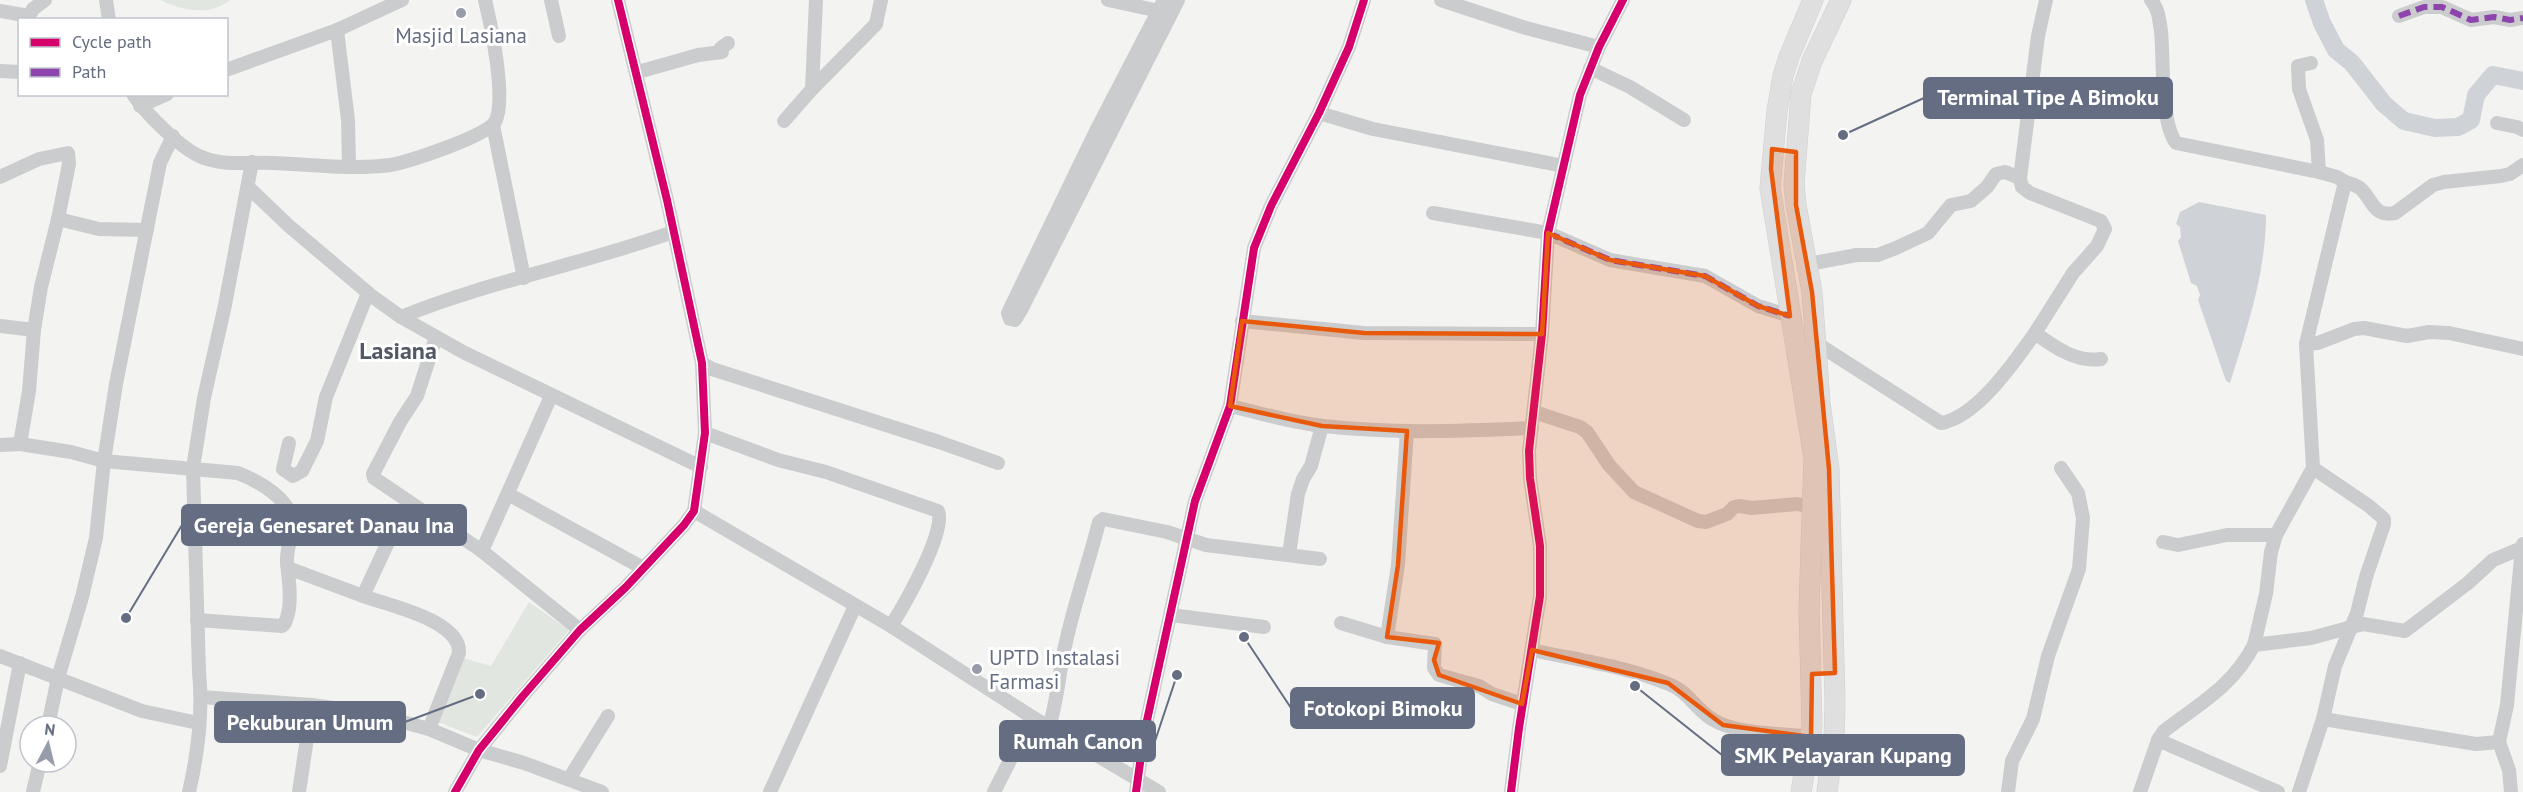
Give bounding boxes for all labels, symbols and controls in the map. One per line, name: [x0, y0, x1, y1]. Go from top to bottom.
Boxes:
marker: Masjid Lasiana: [454, 6, 468, 20]
legend: [18, 18, 228, 96]
place label: Masjid Lasiana: [395, 22, 527, 49]
text: Cycle path: [72, 30, 152, 53]
text: Path: [72, 60, 106, 83]
callout: Terminal Tipe A Bimoku: [1924, 78, 2172, 118]
text: Terminal Tipe A Bimoku: [1937, 83, 2159, 111]
district label: Lasiana: [359, 335, 437, 366]
callout: Gereja Genesaret Danau Ina: [182, 505, 466, 545]
text: Gereja Genesaret Danau Ina: [194, 511, 454, 539]
place label: UPTD Instalasi Farmasi: [989, 644, 1120, 695]
marker: UPTD Instalasi Farmasi: [970, 662, 984, 676]
callout: Fotokopi Bimoku: [1291, 688, 1474, 728]
text: Fotokopi Bimoku: [1303, 694, 1463, 722]
callout: Pekuburan Umum: [215, 702, 405, 742]
text: Pekuburan Umum: [227, 708, 393, 736]
north arrow: [18, 714, 78, 774]
text: N: [43, 719, 56, 740]
callout: Rumah Canon: [1000, 721, 1155, 761]
text: Rumah Canon: [1013, 727, 1143, 755]
callout: SMK Pelayaran Kupang: [1722, 735, 1964, 775]
text: SMK Pelayaran Kupang: [1734, 741, 1952, 769]

